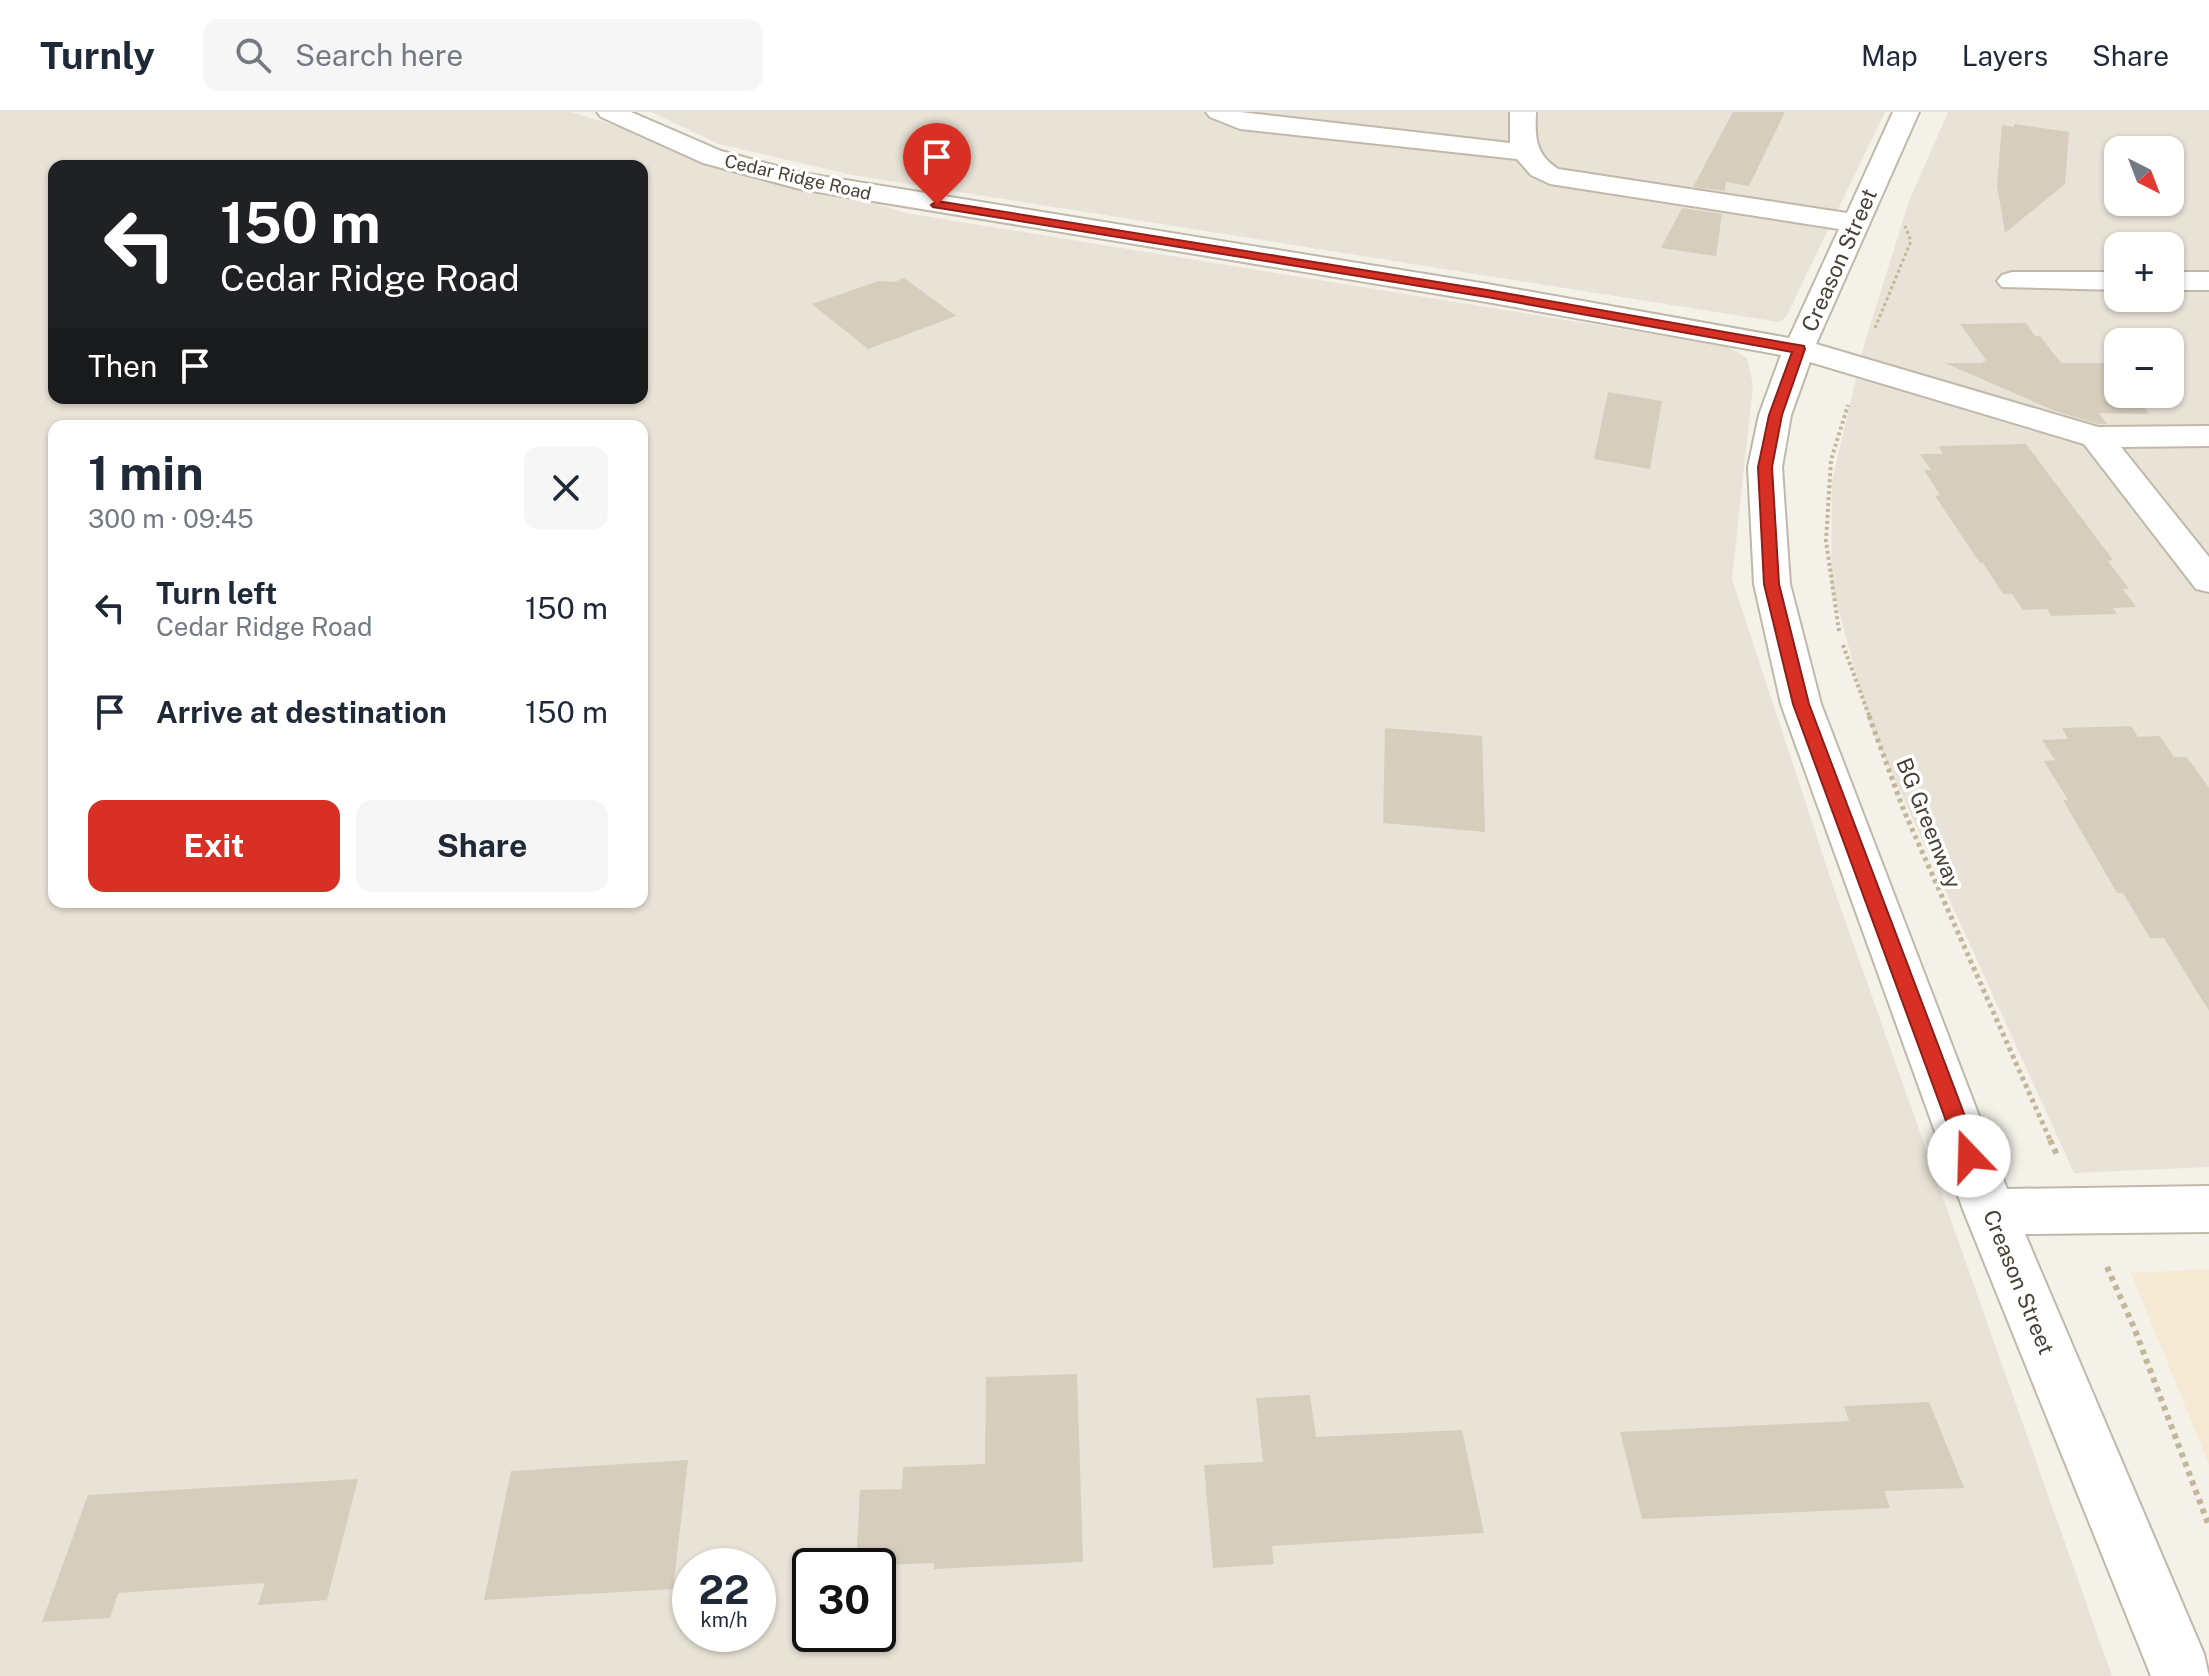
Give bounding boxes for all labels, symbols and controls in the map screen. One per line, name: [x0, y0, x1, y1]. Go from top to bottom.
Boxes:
search box: [203, 19, 763, 91]
text: Turnly: [40, 33, 155, 78]
icon: search: [231, 33, 275, 77]
text: Search here: [295, 37, 463, 73]
text: Map: [1861, 39, 1918, 72]
text: Layers: [1962, 39, 2048, 72]
text: Share: [2092, 39, 2169, 72]
pin: [903, 123, 971, 205]
icon: arrive: [915, 135, 959, 179]
north arrow: [2104, 136, 2184, 216]
map controls: [2104, 136, 2184, 408]
street label: Cedar Ridge Road: [723, 150, 873, 204]
street label: Creason Street: [1796, 184, 1882, 336]
text: 150 m: [220, 190, 381, 256]
icon: left: [88, 192, 192, 296]
button: +: [2104, 232, 2184, 312]
text: Cedar Ridge Road: [220, 257, 520, 299]
button: −: [2104, 328, 2184, 408]
icon: arrive: [173, 344, 217, 388]
text: Then: [88, 348, 157, 384]
text: 1 min: [88, 444, 204, 501]
button: close: [524, 446, 608, 530]
text: 300 m · 09:45: [88, 503, 254, 534]
text: Turn left: [156, 575, 277, 611]
icon: left: [88, 586, 132, 630]
text: 150 m: [525, 590, 608, 626]
text: Cedar Ridge Road: [156, 611, 372, 642]
icon: arrive: [88, 690, 132, 734]
text: Arrive at destination: [156, 694, 447, 730]
text: 150 m: [525, 694, 608, 730]
street label: BG Greenway: [1891, 754, 1967, 892]
button: Exit: [88, 800, 340, 892]
button: Share: [356, 800, 608, 892]
position arrow: [1927, 1114, 2011, 1198]
street label: Creason Street: [1978, 1206, 2060, 1358]
speed limit sign: 30: [792, 1548, 896, 1652]
text: 22: [699, 1566, 749, 1613]
text: km/h: [700, 1608, 748, 1632]

